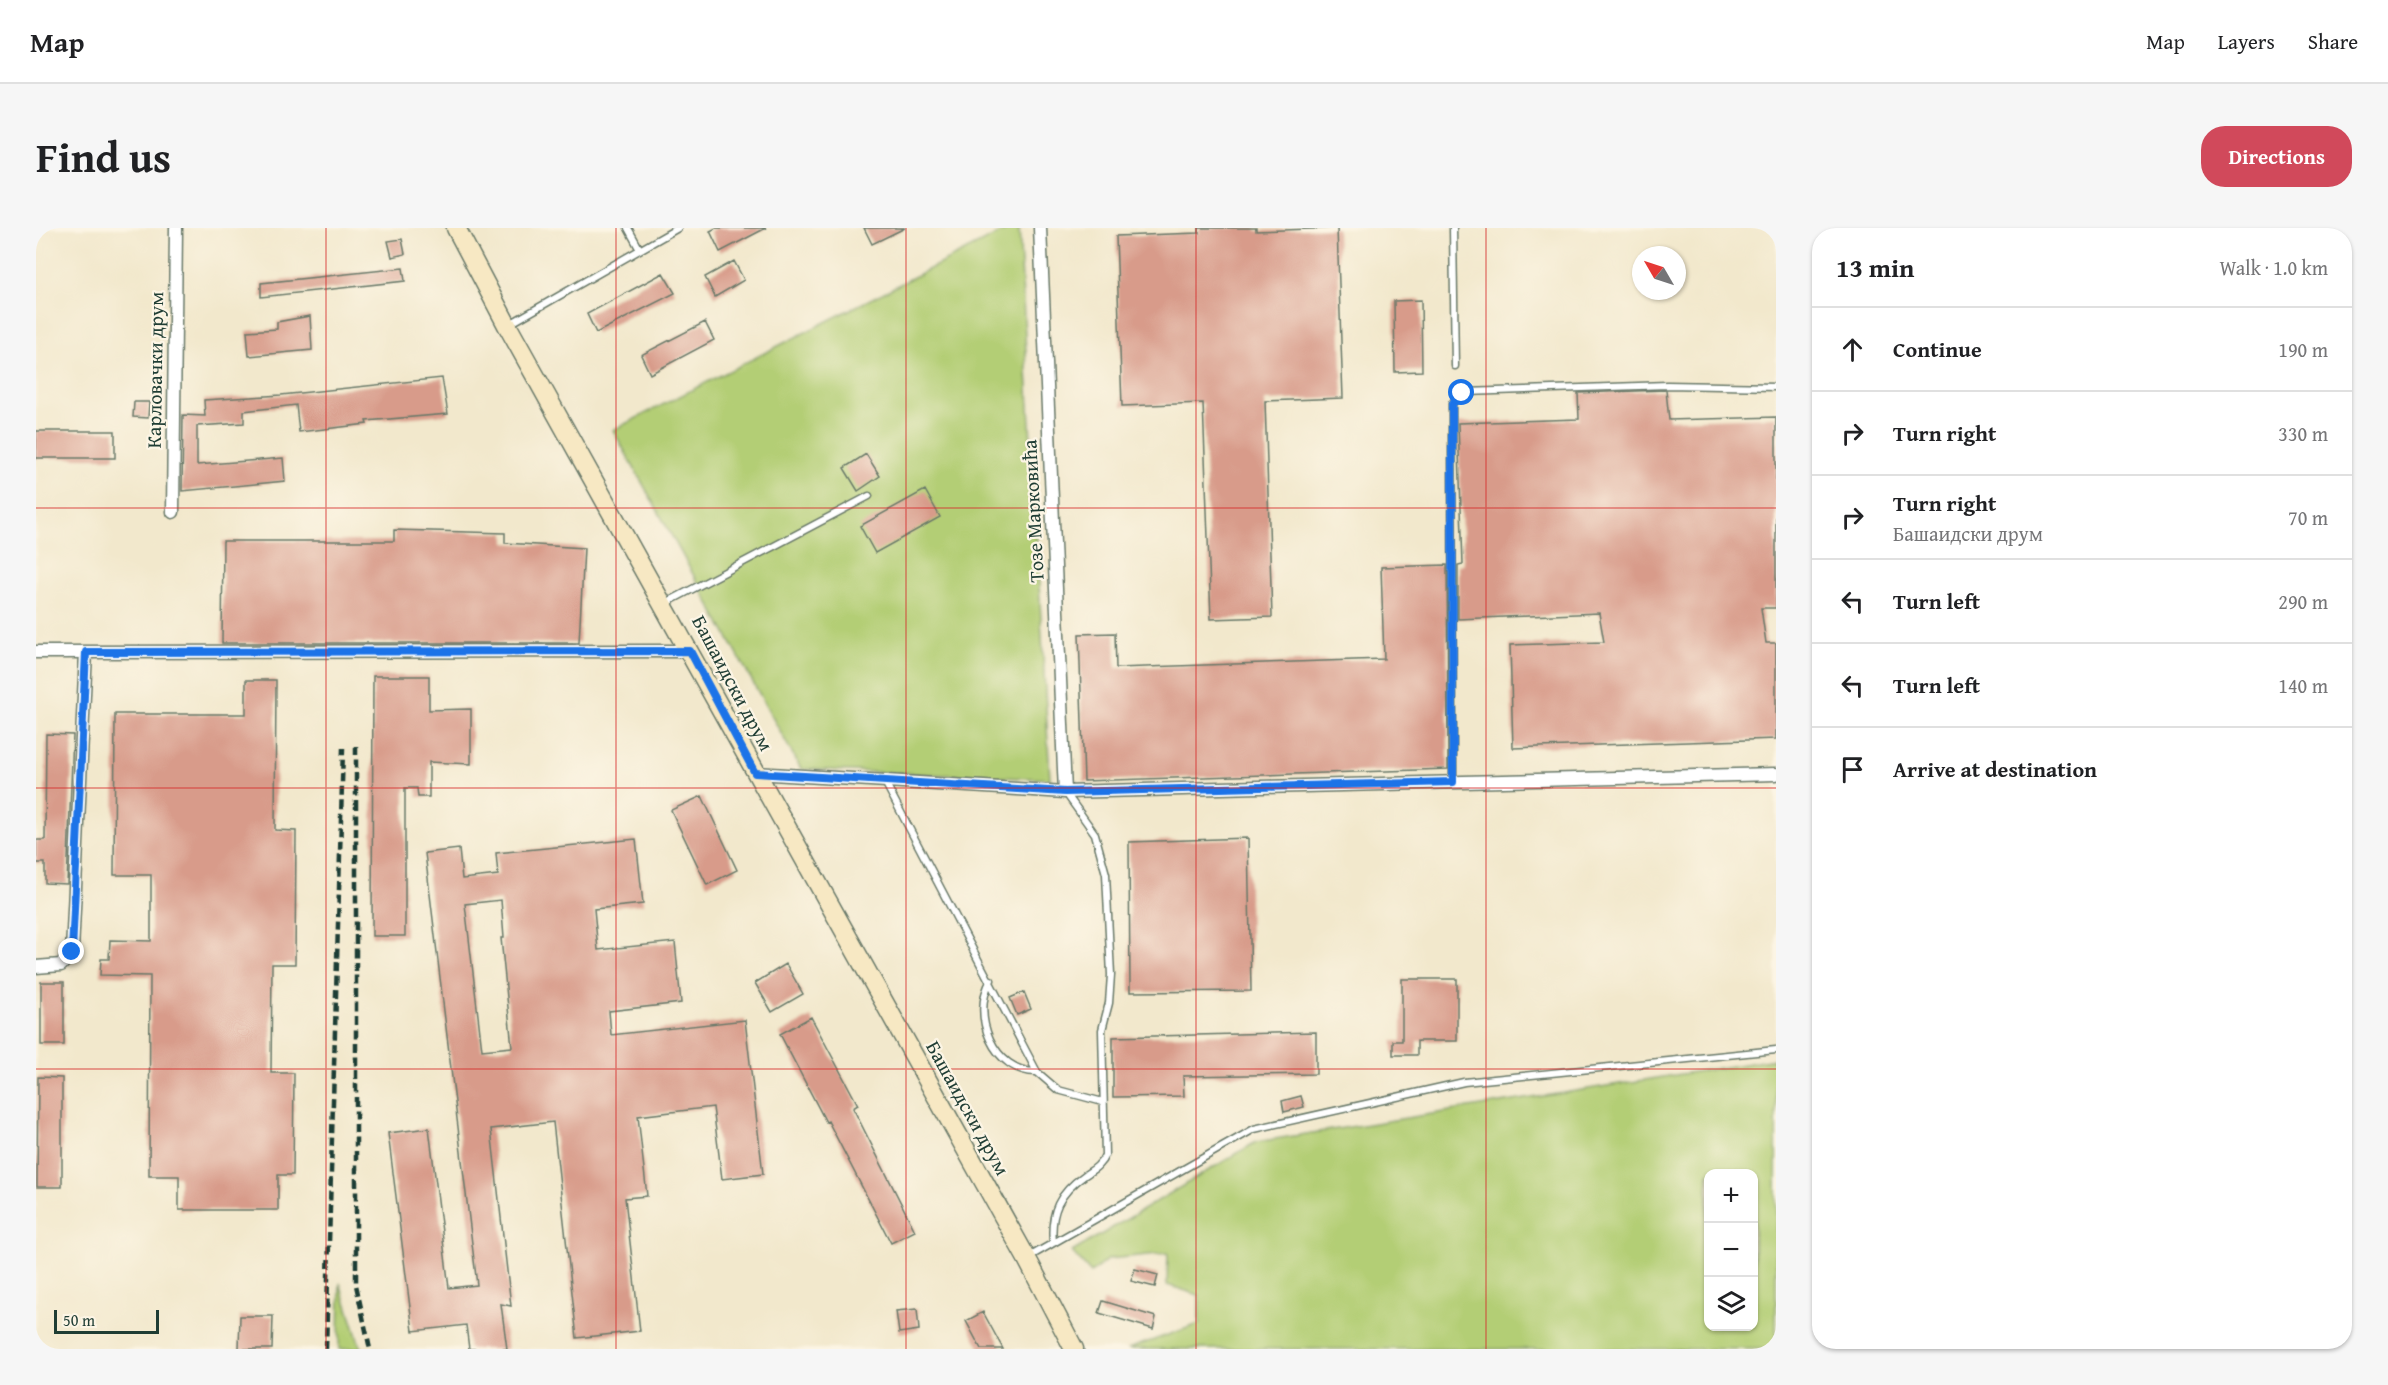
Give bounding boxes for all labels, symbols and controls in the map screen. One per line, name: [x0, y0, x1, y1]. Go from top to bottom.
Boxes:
text: Map: [30, 21, 84, 62]
text: Map: [2146, 26, 2185, 57]
text: Layers: [2218, 26, 2275, 57]
text: Share: [2308, 26, 2358, 57]
text: Find us: [36, 126, 171, 187]
button: Directions: [2201, 126, 2352, 187]
north arrow: [1632, 246, 1686, 300]
text: 13 min: [1836, 248, 1914, 287]
text: Walk · 1.0 km: [2219, 253, 2328, 282]
street label: Карловачки друм: [139, 291, 170, 449]
icon: ahead: [1836, 333, 1869, 366]
text: Continue: [1893, 333, 1982, 365]
text: 190 m: [2278, 335, 2328, 364]
route start: [1448, 379, 1474, 405]
icon: right: [1836, 417, 1869, 450]
text: Turn right: [1893, 417, 1996, 449]
text: 330 m: [2278, 419, 2328, 448]
street label: Тозе Марковића: [1014, 438, 1051, 583]
text: Turn right: [1893, 487, 1996, 519]
icon: right: [1836, 501, 1869, 534]
text: 70 m: [2288, 503, 2328, 532]
text: Башаидски друм: [1893, 519, 2043, 548]
icon: left: [1836, 585, 1869, 618]
text: Turn left: [1893, 585, 1980, 617]
text: 290 m: [2278, 587, 2328, 616]
street label: Башаидски друм: [685, 610, 781, 756]
icon: left: [1836, 669, 1869, 702]
text: Turn left: [1893, 669, 1980, 701]
text: 140 m: [2278, 671, 2328, 700]
icon: arrive: [1836, 753, 1869, 786]
text: Arrive at destination: [1893, 753, 2097, 785]
route end: [58, 938, 84, 964]
street label: Башаидски друм: [919, 1035, 1017, 1180]
map controls: [1704, 1169, 1758, 1331]
button: +: [1704, 1169, 1758, 1223]
button: −: [1704, 1223, 1758, 1277]
button: layers: [1704, 1277, 1758, 1331]
scale bar: [54, 1307, 159, 1334]
text: 50 m: [63, 1308, 95, 1332]

